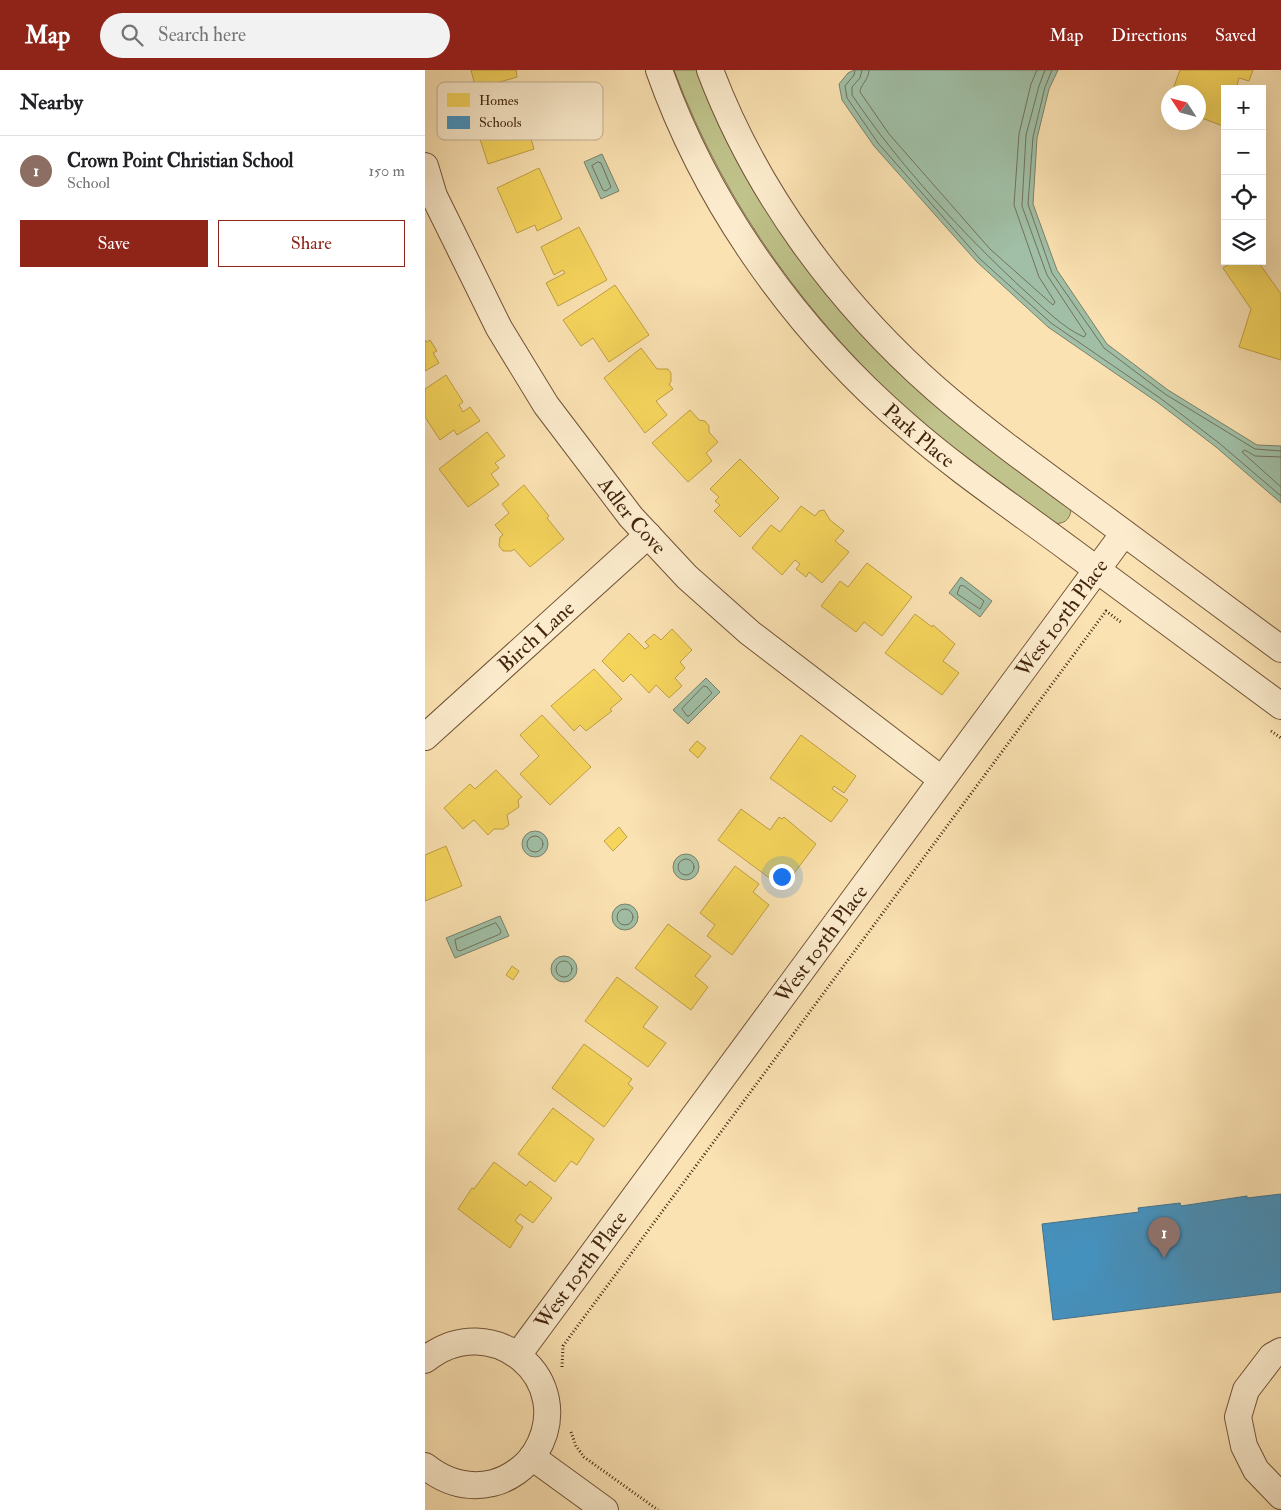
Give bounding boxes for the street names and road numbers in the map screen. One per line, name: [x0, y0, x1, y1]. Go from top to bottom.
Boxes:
street label: Park Place: [877, 398, 961, 474]
street label: Adler Cove: [591, 471, 673, 560]
street label: West 105th Place: [1009, 553, 1114, 683]
street label: Birch Lane: [492, 594, 580, 678]
street label: West 105th Place: [768, 879, 874, 1009]
street label: West 105th Place: [528, 1205, 633, 1335]

